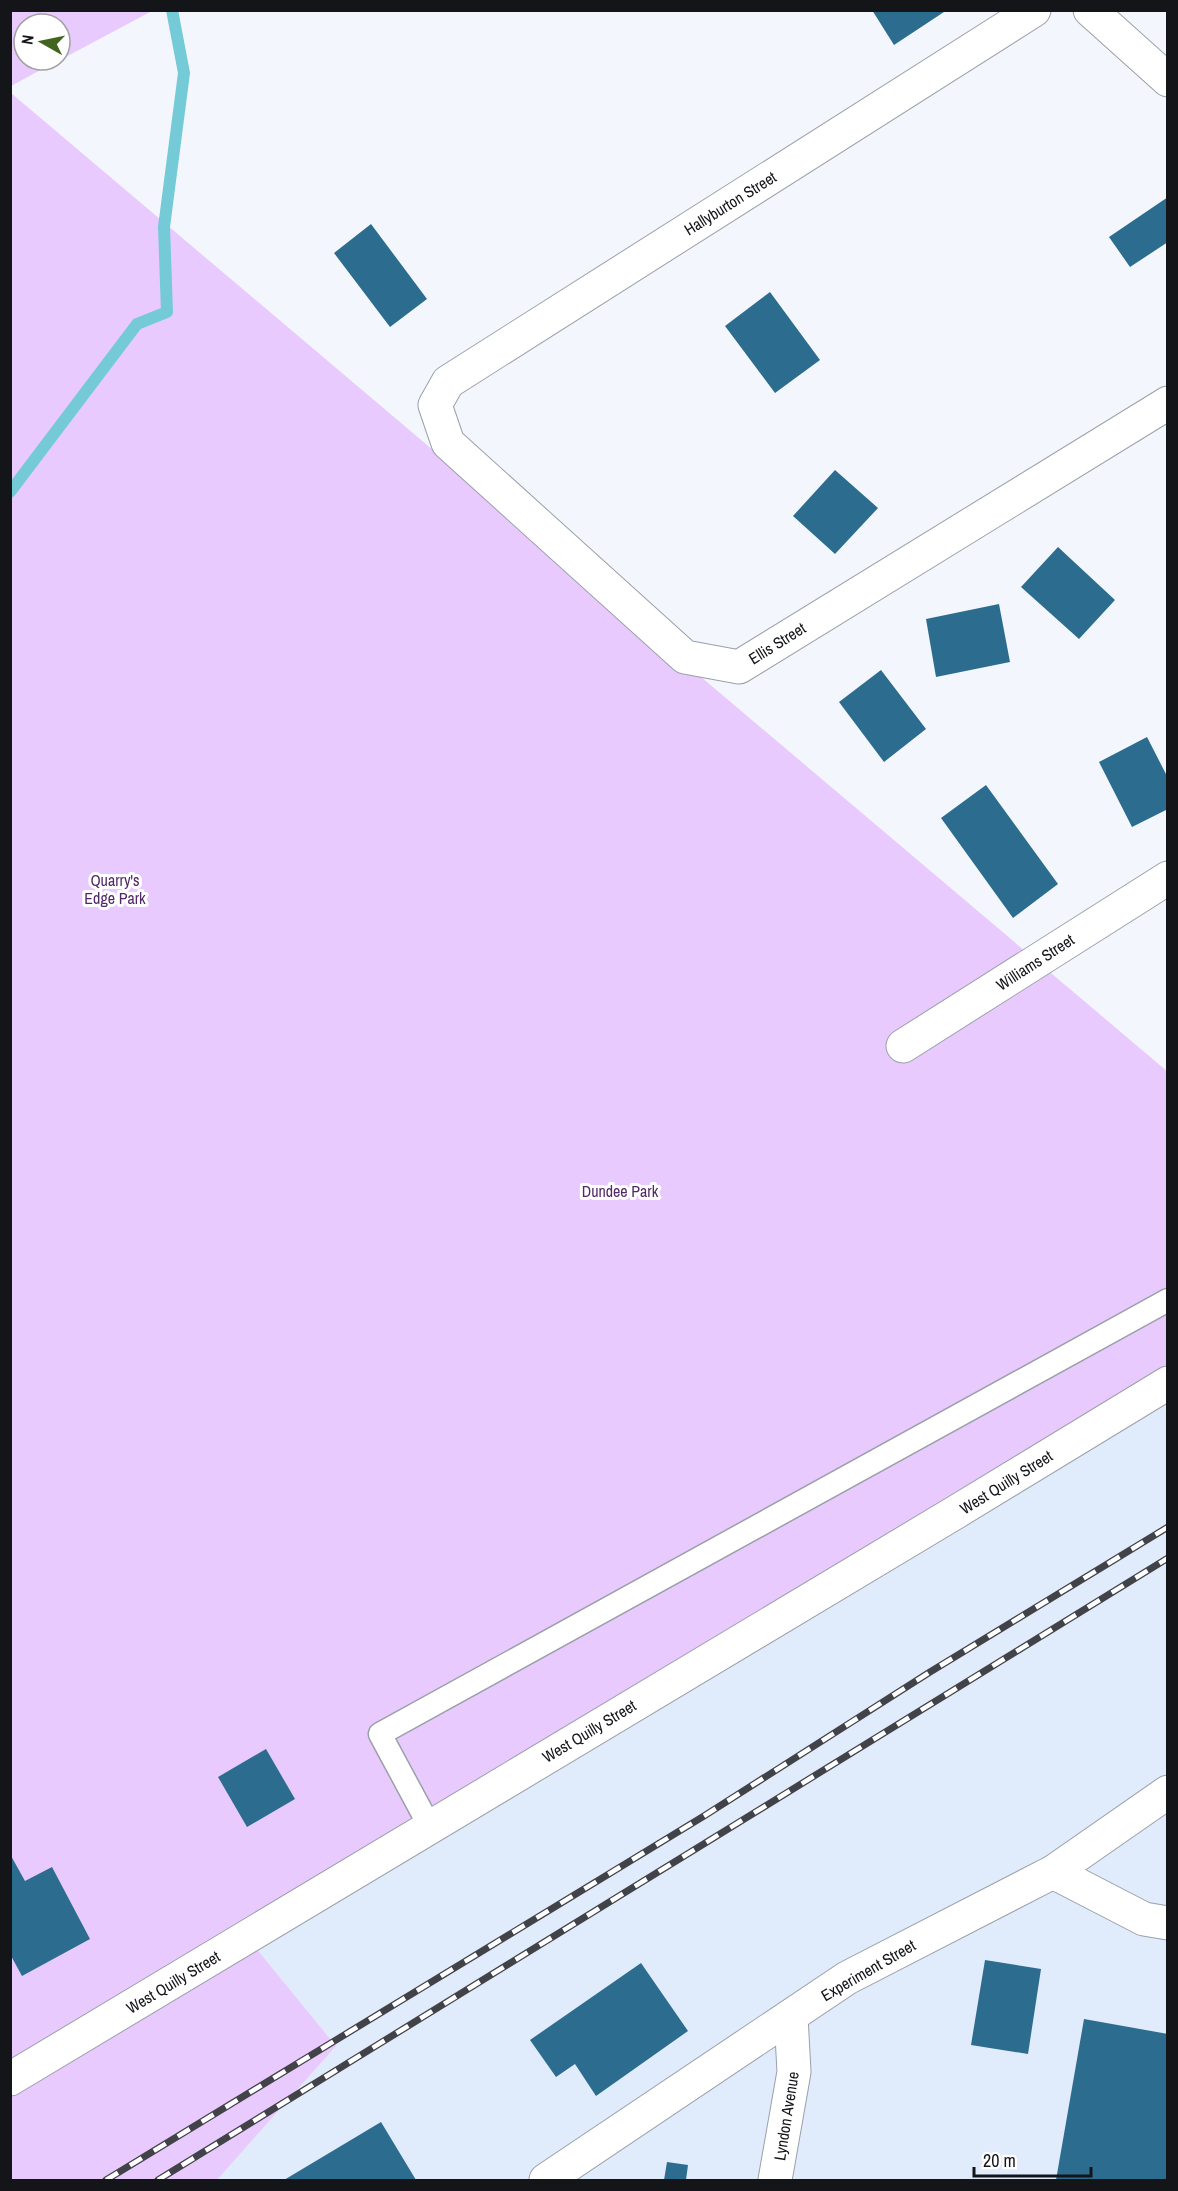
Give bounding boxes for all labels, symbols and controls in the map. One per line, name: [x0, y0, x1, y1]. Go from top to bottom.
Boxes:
north arrow: [12, 12, 72, 72]
text: N: [16, 33, 39, 46]
street label: Hallyburton Street: [680, 166, 781, 240]
street label: Ellis Street: [744, 617, 810, 669]
park label: Quarry's Edge Park: [84, 869, 146, 909]
street label: Williams Street: [992, 928, 1079, 995]
park label: Dundee Park: [582, 1180, 659, 1202]
street label: West Quilly Street: [955, 1445, 1057, 1519]
street label: West Quilly Street: [538, 1694, 640, 1768]
street label: Experiment Street: [817, 1934, 920, 2006]
street label: West Quilly Street: [122, 1945, 224, 2019]
street label: Lyndon Avenue: [768, 2070, 804, 2162]
scale bar: [974, 2140, 1091, 2178]
text: 20 m: [983, 2148, 1016, 2173]

